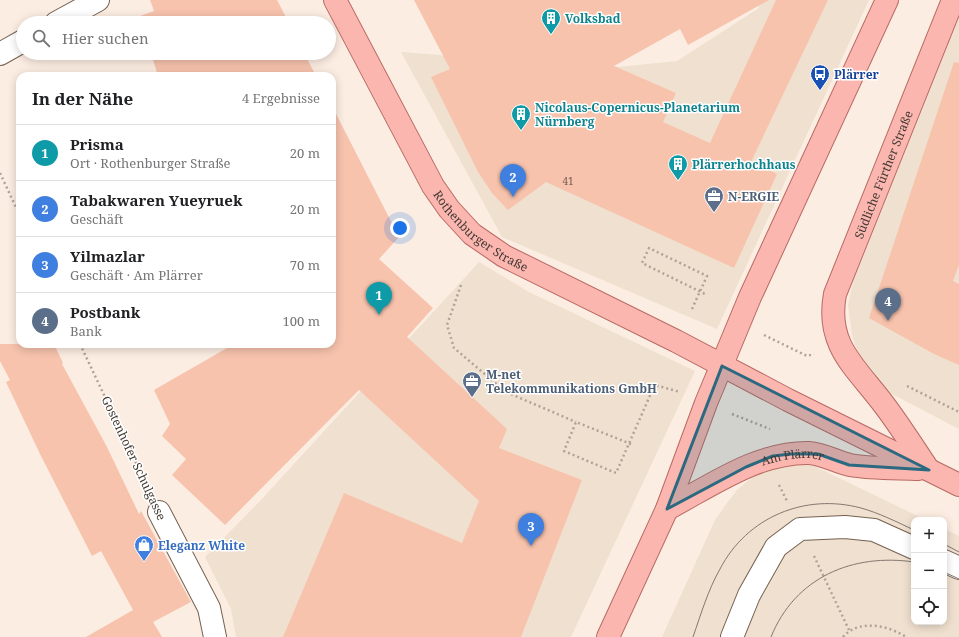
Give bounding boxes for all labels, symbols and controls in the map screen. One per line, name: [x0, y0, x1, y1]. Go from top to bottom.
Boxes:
building icon: Volksbad: [540, 7, 562, 35]
place label: Volksbad: [565, 10, 621, 27]
search box: [16, 16, 336, 60]
icon: search: [30, 27, 52, 49]
text: Hier suchen: [62, 28, 149, 48]
bus stop icon: Plärrer: [809, 63, 831, 91]
place label: Plärrer: [834, 66, 879, 83]
text: In der Nähe: [32, 87, 133, 110]
text: 4 Ergebnisse: [242, 89, 320, 107]
place label: Nicolaus-Copernicus-Planetarium Nürnberg: [535, 99, 740, 130]
building icon: Nicolaus-Copernicus-Planetarium Nürnberg: [510, 103, 532, 131]
street label: Südliche Fürther Straße: [850, 108, 916, 241]
text: Prisma: [70, 134, 124, 154]
text: 1: [41, 144, 49, 162]
text: 20 m: [290, 144, 320, 162]
building icon: Plärrerhochhaus: [667, 153, 689, 181]
text: Ort · Rothenburger Straße: [70, 154, 231, 172]
place label: Plärrerhochhaus: [692, 156, 796, 173]
pin: 2: [500, 164, 526, 197]
house number: 41: [562, 174, 574, 188]
office icon: N‑ERGIE: [703, 185, 725, 213]
street label: Rothenburger Straße: [430, 187, 531, 275]
place label: N‑ERGIE: [728, 188, 779, 205]
text: Tabakwaren Yueyruek: [70, 190, 242, 210]
text: 2: [41, 200, 49, 218]
text: 20 m: [290, 200, 320, 218]
text: Geschäft: [70, 210, 123, 228]
your location: [390, 218, 410, 238]
text: Yilmazlar: [70, 246, 145, 266]
text: 3: [41, 256, 49, 274]
text: 70 m: [290, 256, 320, 274]
text: Geschäft · Am Plärrer: [70, 266, 203, 284]
pin: 1: [366, 282, 392, 315]
pin: 4: [875, 288, 901, 321]
text: Postbank: [70, 302, 140, 322]
text: 4: [41, 312, 49, 330]
text: 100 m: [283, 312, 320, 330]
text: Bank: [70, 322, 102, 340]
place label: M-net Telekommunikations GmbH: [486, 366, 657, 397]
office icon: M-net Telekommunikations GmbH: [461, 370, 483, 398]
street label: Gostenhofer Schulgasse: [98, 393, 170, 523]
street label: Am Plärrer: [759, 444, 827, 469]
pin: 3: [518, 513, 544, 546]
map controls: [911, 517, 947, 625]
button: +: [911, 517, 947, 553]
shop icon: Eleganz White: [133, 534, 155, 562]
place label: Eleganz White: [158, 537, 245, 554]
button: −: [911, 553, 947, 589]
button: locate: [911, 589, 947, 625]

